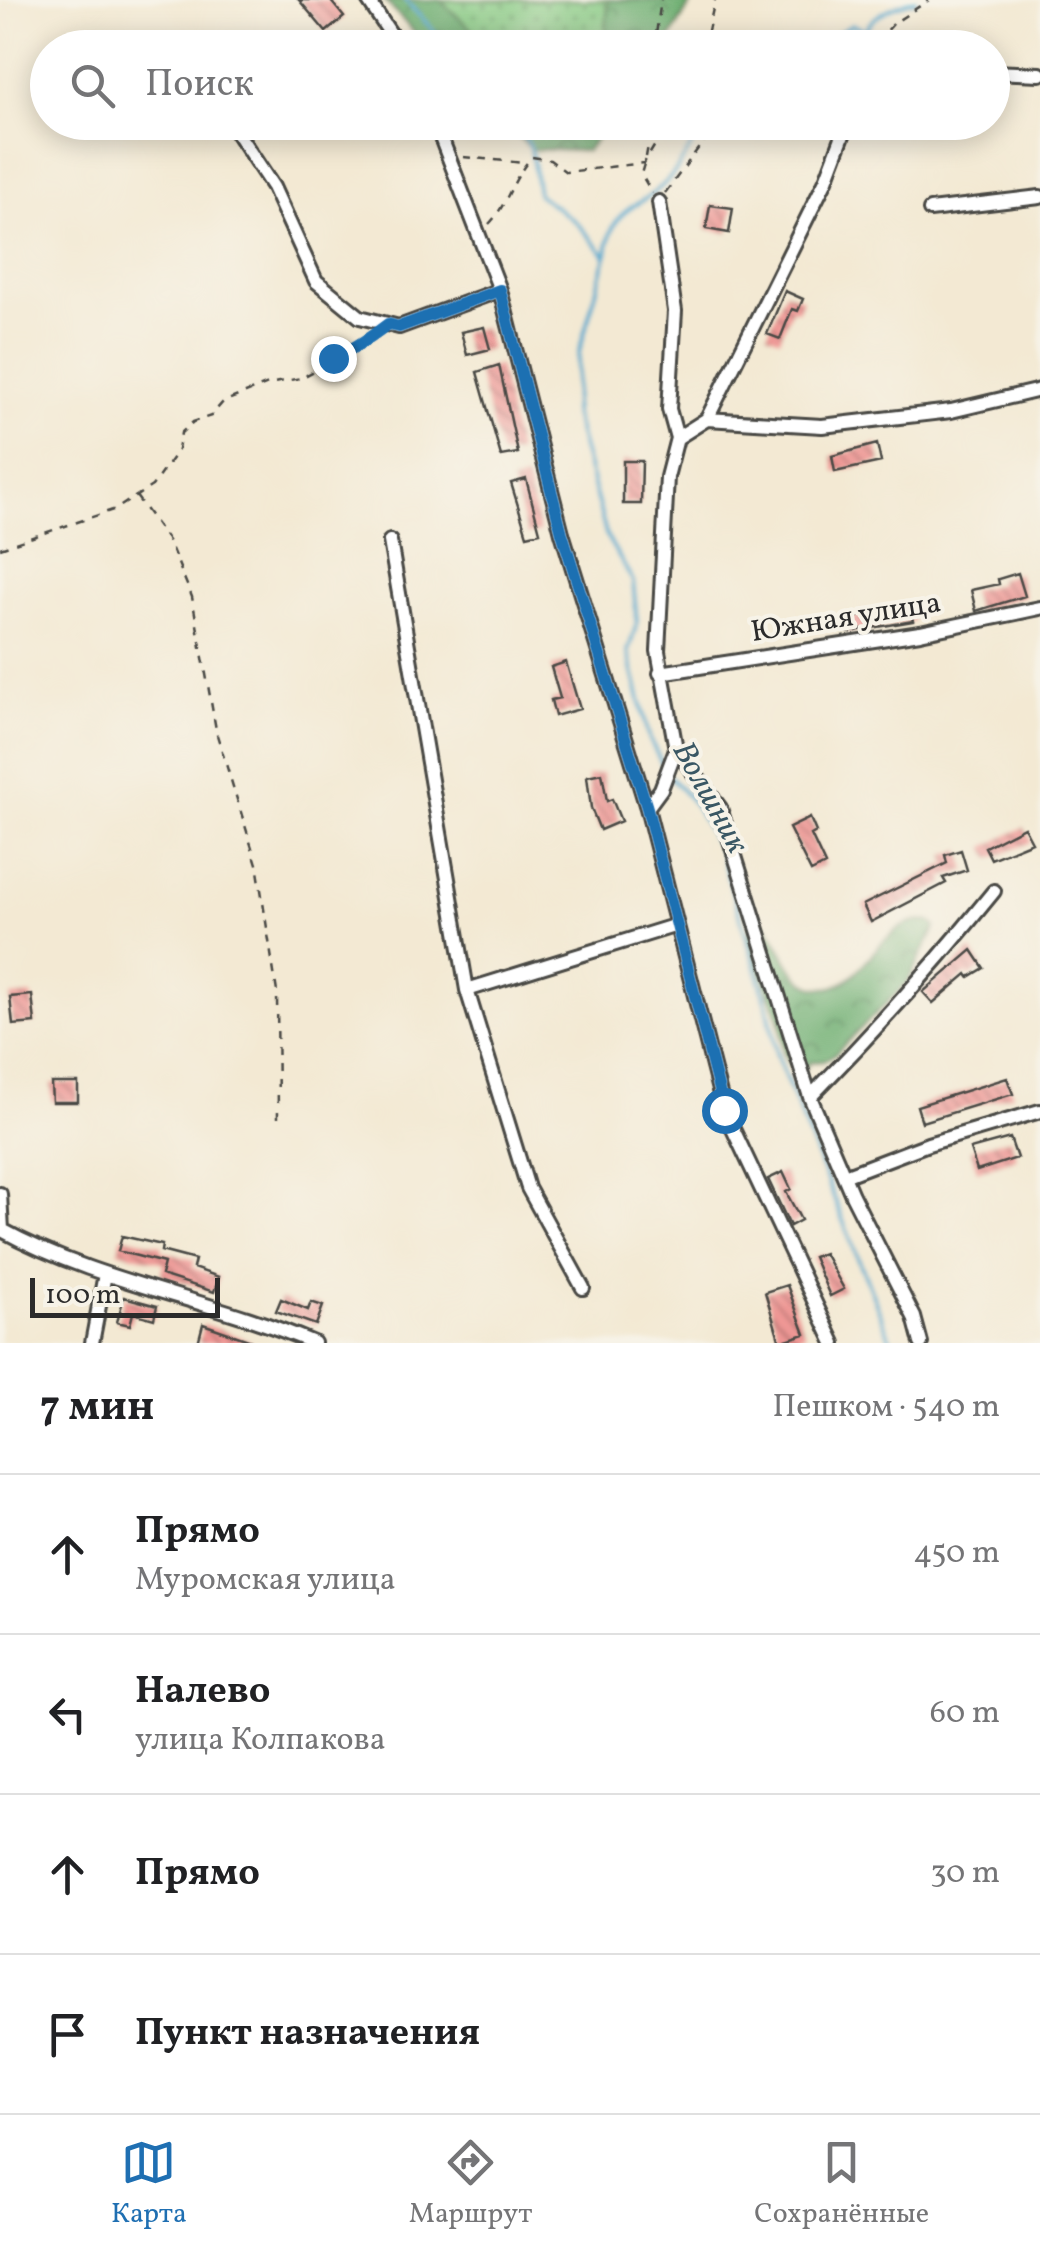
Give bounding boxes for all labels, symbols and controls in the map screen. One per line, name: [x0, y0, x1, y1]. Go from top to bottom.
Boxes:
search box: [30, 30, 1010, 140]
icon: search: [65, 58, 120, 113]
text: Поиск: [145, 59, 254, 112]
route end: [311, 336, 357, 382]
street label: Южная улица: [748, 582, 944, 654]
water label: Волшник: [660, 734, 758, 863]
route start: [702, 1088, 748, 1134]
scale bar: [30, 1273, 220, 1318]
text: 100 m: [45, 1276, 120, 1315]
text: 7 мин: [40, 1379, 154, 1438]
text: Пешком · 540 m: [773, 1386, 1000, 1430]
text: Прямо: [135, 1506, 260, 1559]
icon: ahead: [40, 1527, 95, 1582]
text: 450 m: [913, 1532, 1000, 1576]
text: Муромская улица: [135, 1559, 396, 1603]
text: Налево: [135, 1666, 271, 1719]
icon: left: [40, 1687, 95, 1742]
text: 60 m: [930, 1692, 1000, 1736]
text: улица Колпакова: [135, 1719, 386, 1763]
icon: ahead: [40, 1847, 95, 1902]
text: Прямо: [135, 1848, 260, 1901]
text: 30 m: [930, 1852, 1000, 1896]
icon: arrive: [40, 2007, 95, 2062]
text: Пункт назначения: [135, 2008, 480, 2061]
tab: Карта: [111, 2135, 187, 2234]
tab: Маршрут: [409, 2135, 532, 2234]
tab: Сохранённые: [754, 2135, 929, 2234]

